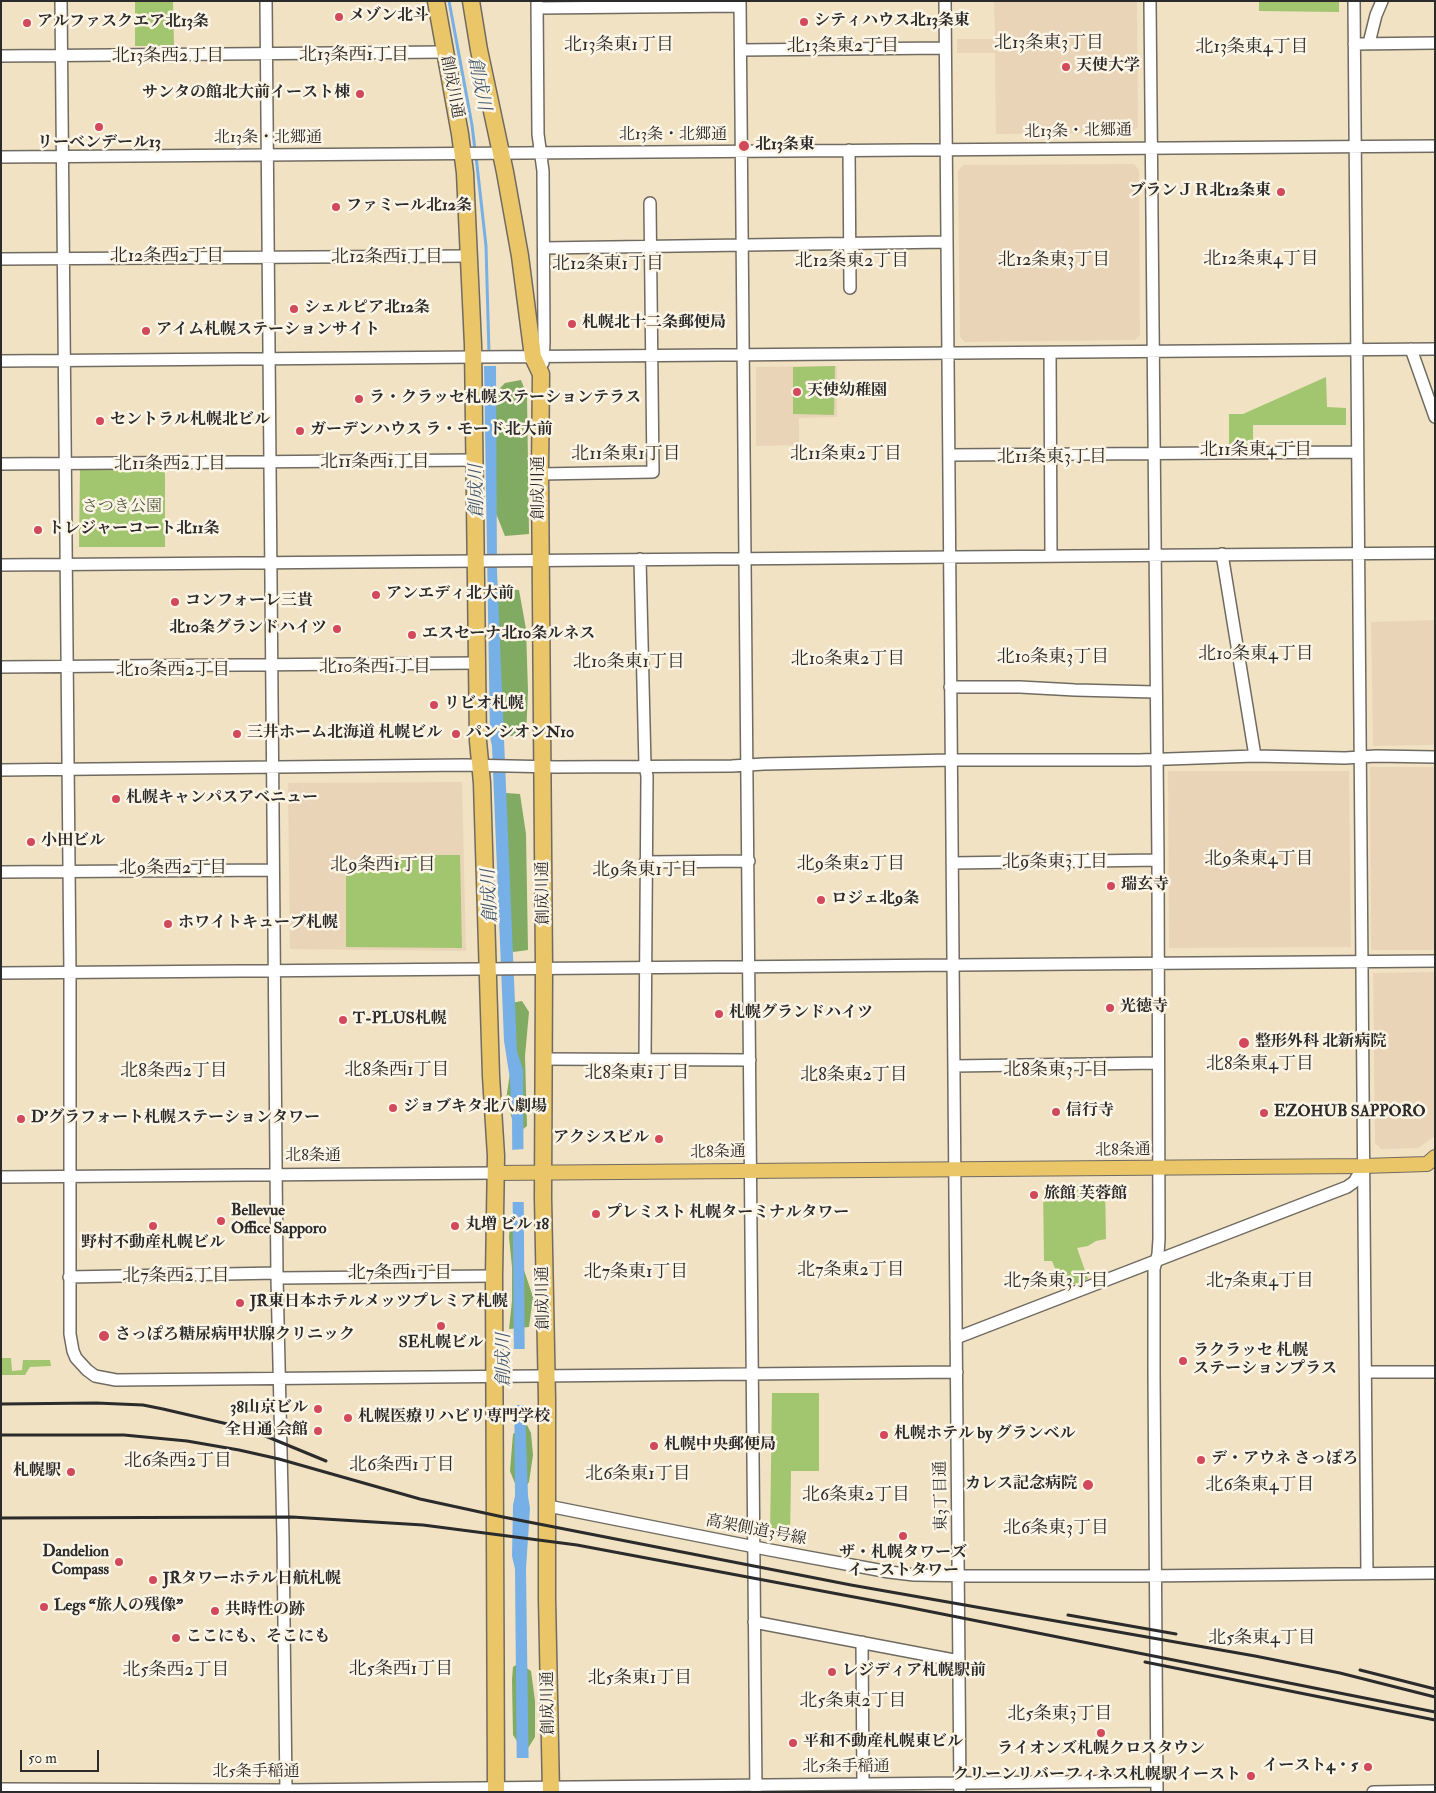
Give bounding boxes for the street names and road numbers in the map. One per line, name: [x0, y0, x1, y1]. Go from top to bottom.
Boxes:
street label: 創成川通: [435, 54, 467, 120]
street label: 北13条・北郷通: [1024, 121, 1132, 143]
street label: 北13条・北郷通: [619, 126, 727, 146]
street label: 北13条・北郷通: [214, 129, 322, 149]
street label: 創成川通: [530, 456, 550, 520]
street label: 創成川通: [534, 861, 554, 925]
street label: 北8条通: [1095, 1141, 1151, 1161]
street label: 北8条通: [690, 1143, 746, 1163]
street label: 北8条通: [285, 1147, 341, 1167]
street label: 創成川通: [534, 1266, 554, 1330]
street label: 東3丁目通: [932, 1461, 952, 1531]
street label: 高架側道3号線: [704, 1512, 808, 1550]
street label: 創成川通: [539, 1671, 559, 1735]
street label: 北5条手稲通: [802, 1758, 890, 1778]
street label: 北5条手稲通: [212, 1763, 300, 1783]

